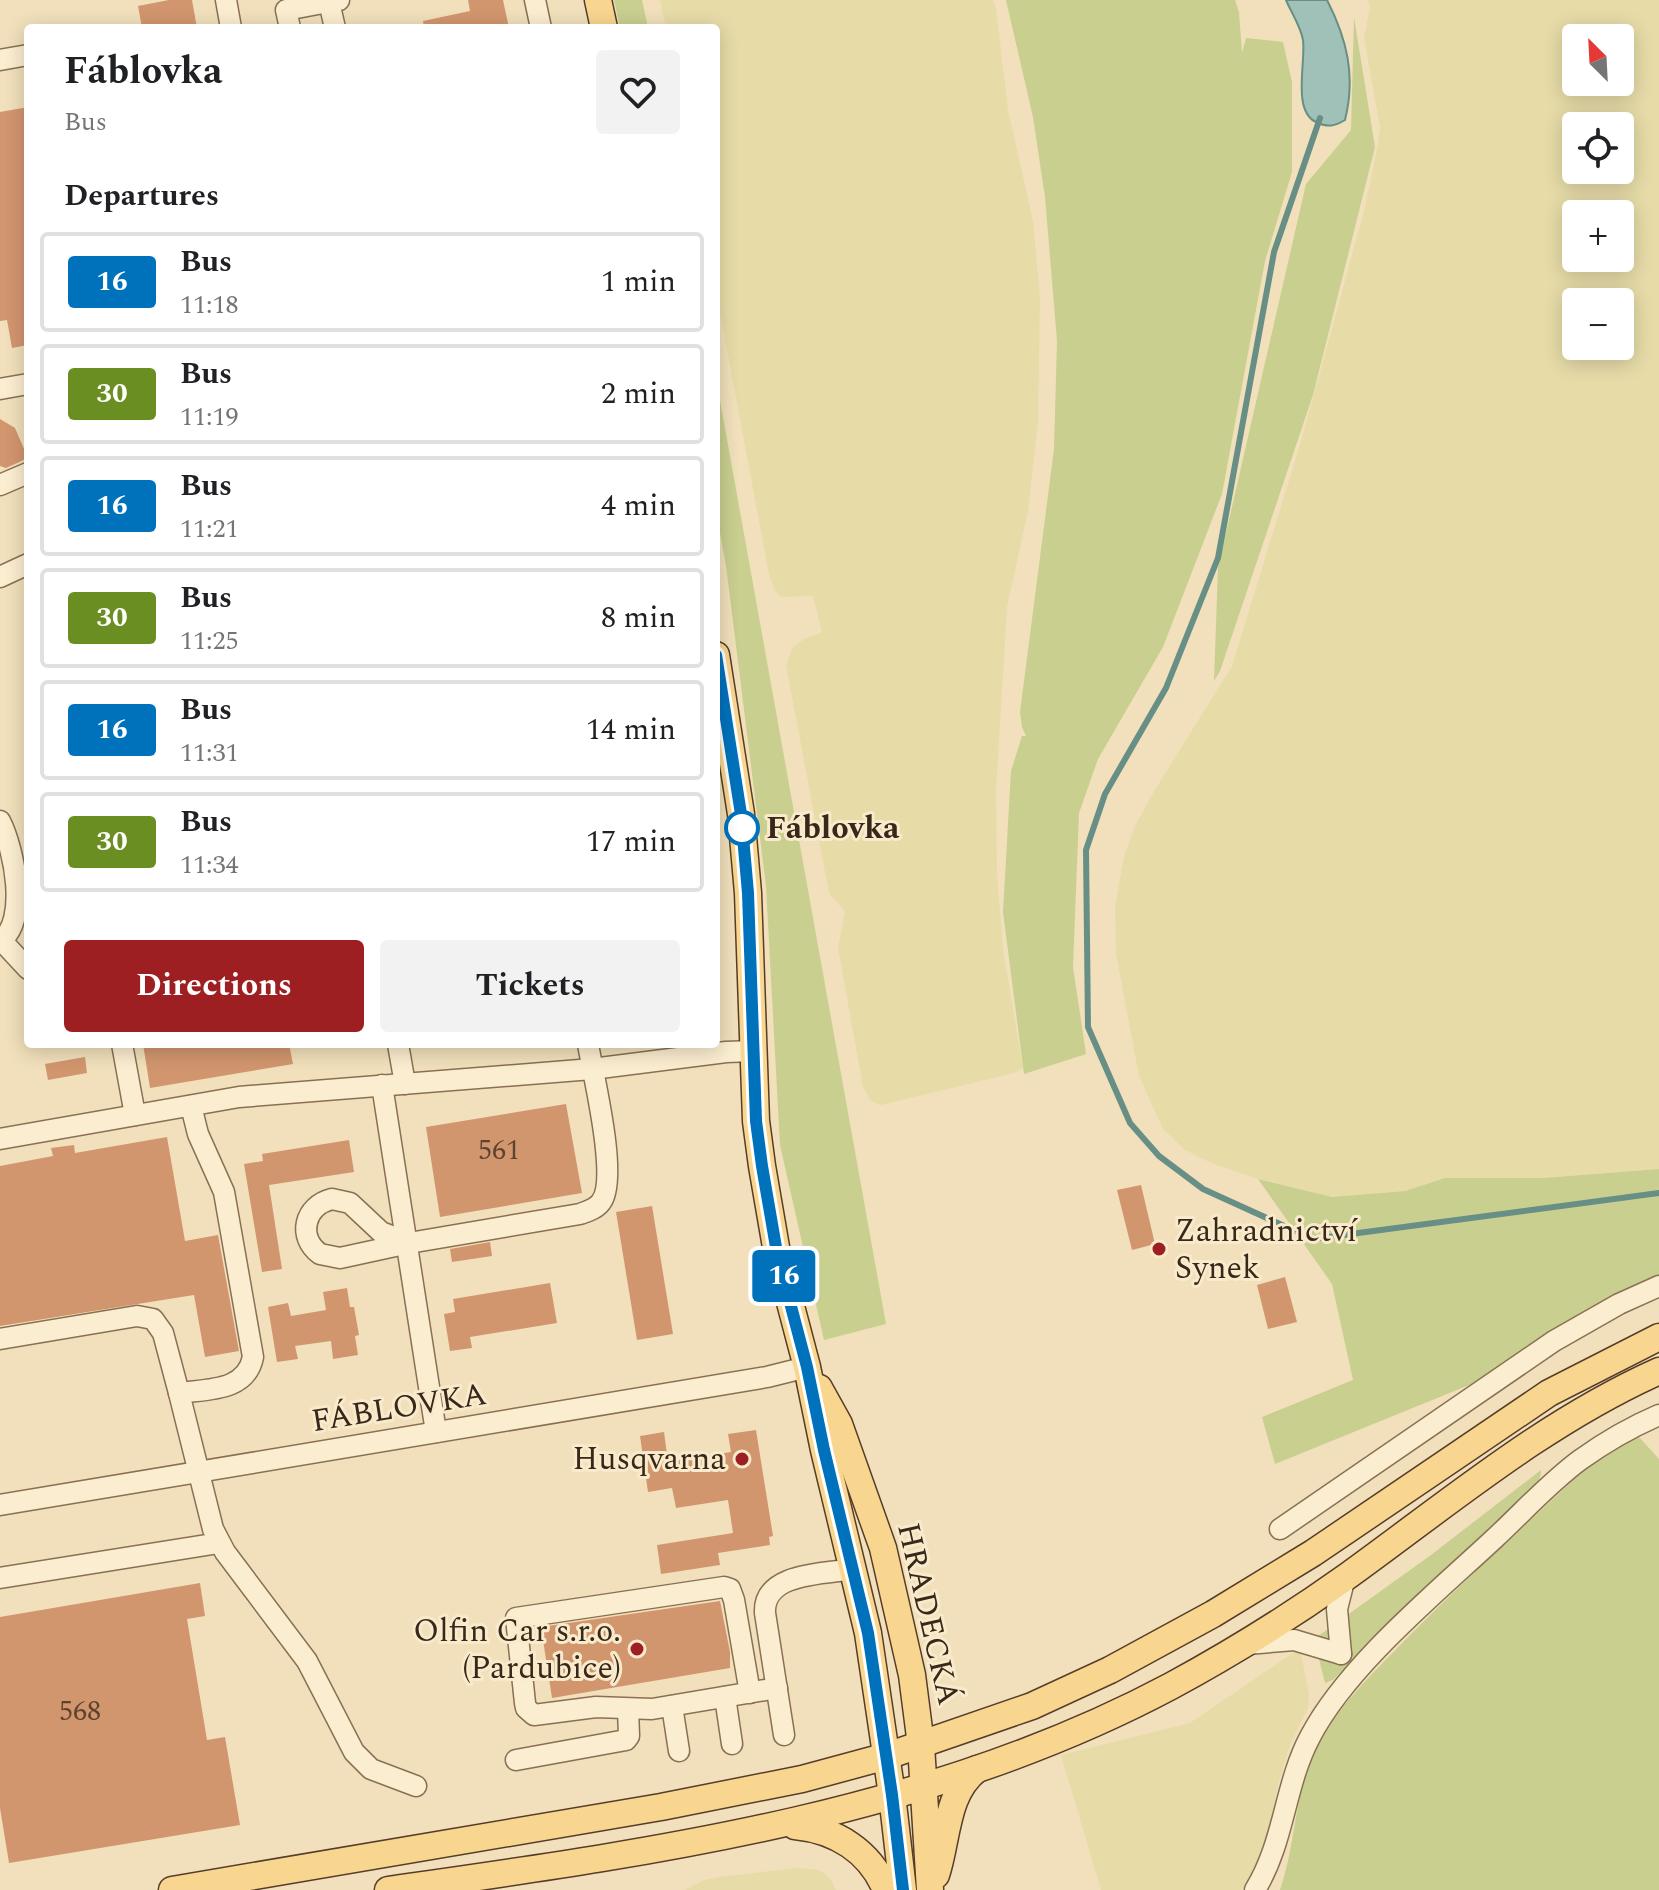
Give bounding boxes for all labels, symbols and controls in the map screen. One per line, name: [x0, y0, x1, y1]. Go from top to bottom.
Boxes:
north arrow: [1562, 24, 1634, 96]
map controls: [1562, 24, 1634, 360]
text: Fáblovka: [64, 43, 223, 101]
button: heart: [596, 50, 680, 134]
text: Bus: [64, 102, 107, 142]
button: locate: [1562, 112, 1634, 184]
text: Departures: [64, 173, 219, 219]
button: +: [1562, 200, 1634, 272]
text: Bus: [180, 239, 232, 285]
text: 1 min: [601, 259, 676, 305]
text: 16: [96, 260, 128, 303]
text: 11:18: [180, 285, 239, 325]
button: −: [1562, 288, 1634, 360]
text: Bus: [180, 351, 232, 397]
text: 2 min: [601, 371, 676, 417]
text: 30: [96, 372, 128, 415]
text: 11:19: [180, 397, 239, 437]
text: Bus: [180, 463, 232, 509]
text: 4 min: [601, 483, 676, 529]
text: 16: [96, 484, 128, 527]
text: 11:21: [180, 509, 239, 549]
text: Bus: [180, 575, 232, 621]
text: 8 min: [601, 595, 676, 641]
text: 30: [96, 596, 128, 639]
text: 11:25: [180, 621, 239, 661]
text: Bus: [180, 687, 232, 733]
text: 14 min: [586, 707, 676, 753]
text: 16: [96, 708, 128, 751]
text: 11:31: [180, 733, 239, 773]
text: Bus: [180, 799, 232, 845]
place label: Fáblovka: [766, 804, 900, 853]
marker: Fáblovka: [725, 811, 759, 845]
text: 17 min: [586, 819, 676, 865]
text: 30: [96, 820, 128, 863]
text: 11:34: [180, 845, 239, 885]
button: Directions: [64, 940, 364, 1032]
button: Tickets: [380, 940, 680, 1032]
house number: 561: [478, 1129, 520, 1172]
place label: Zahradnictví Synek: [1175, 1207, 1359, 1293]
marker: Zahradnictví Synek: [1150, 1240, 1168, 1258]
line badge: 16: [748, 1250, 820, 1302]
text: 16: [768, 1254, 800, 1297]
street label: FÁBLOVKA: [308, 1370, 490, 1446]
place label: Husqvarna: [573, 1435, 726, 1484]
marker: Husqvarna: [733, 1450, 751, 1468]
street label: HRADECKÁ: [883, 1518, 973, 1710]
place label: Olfin Car s.r.o. (Pardubice): [413, 1607, 621, 1693]
marker: Olfin Car s.r.o. (Pardubice): [628, 1640, 646, 1658]
house number: 568: [59, 1690, 101, 1733]

